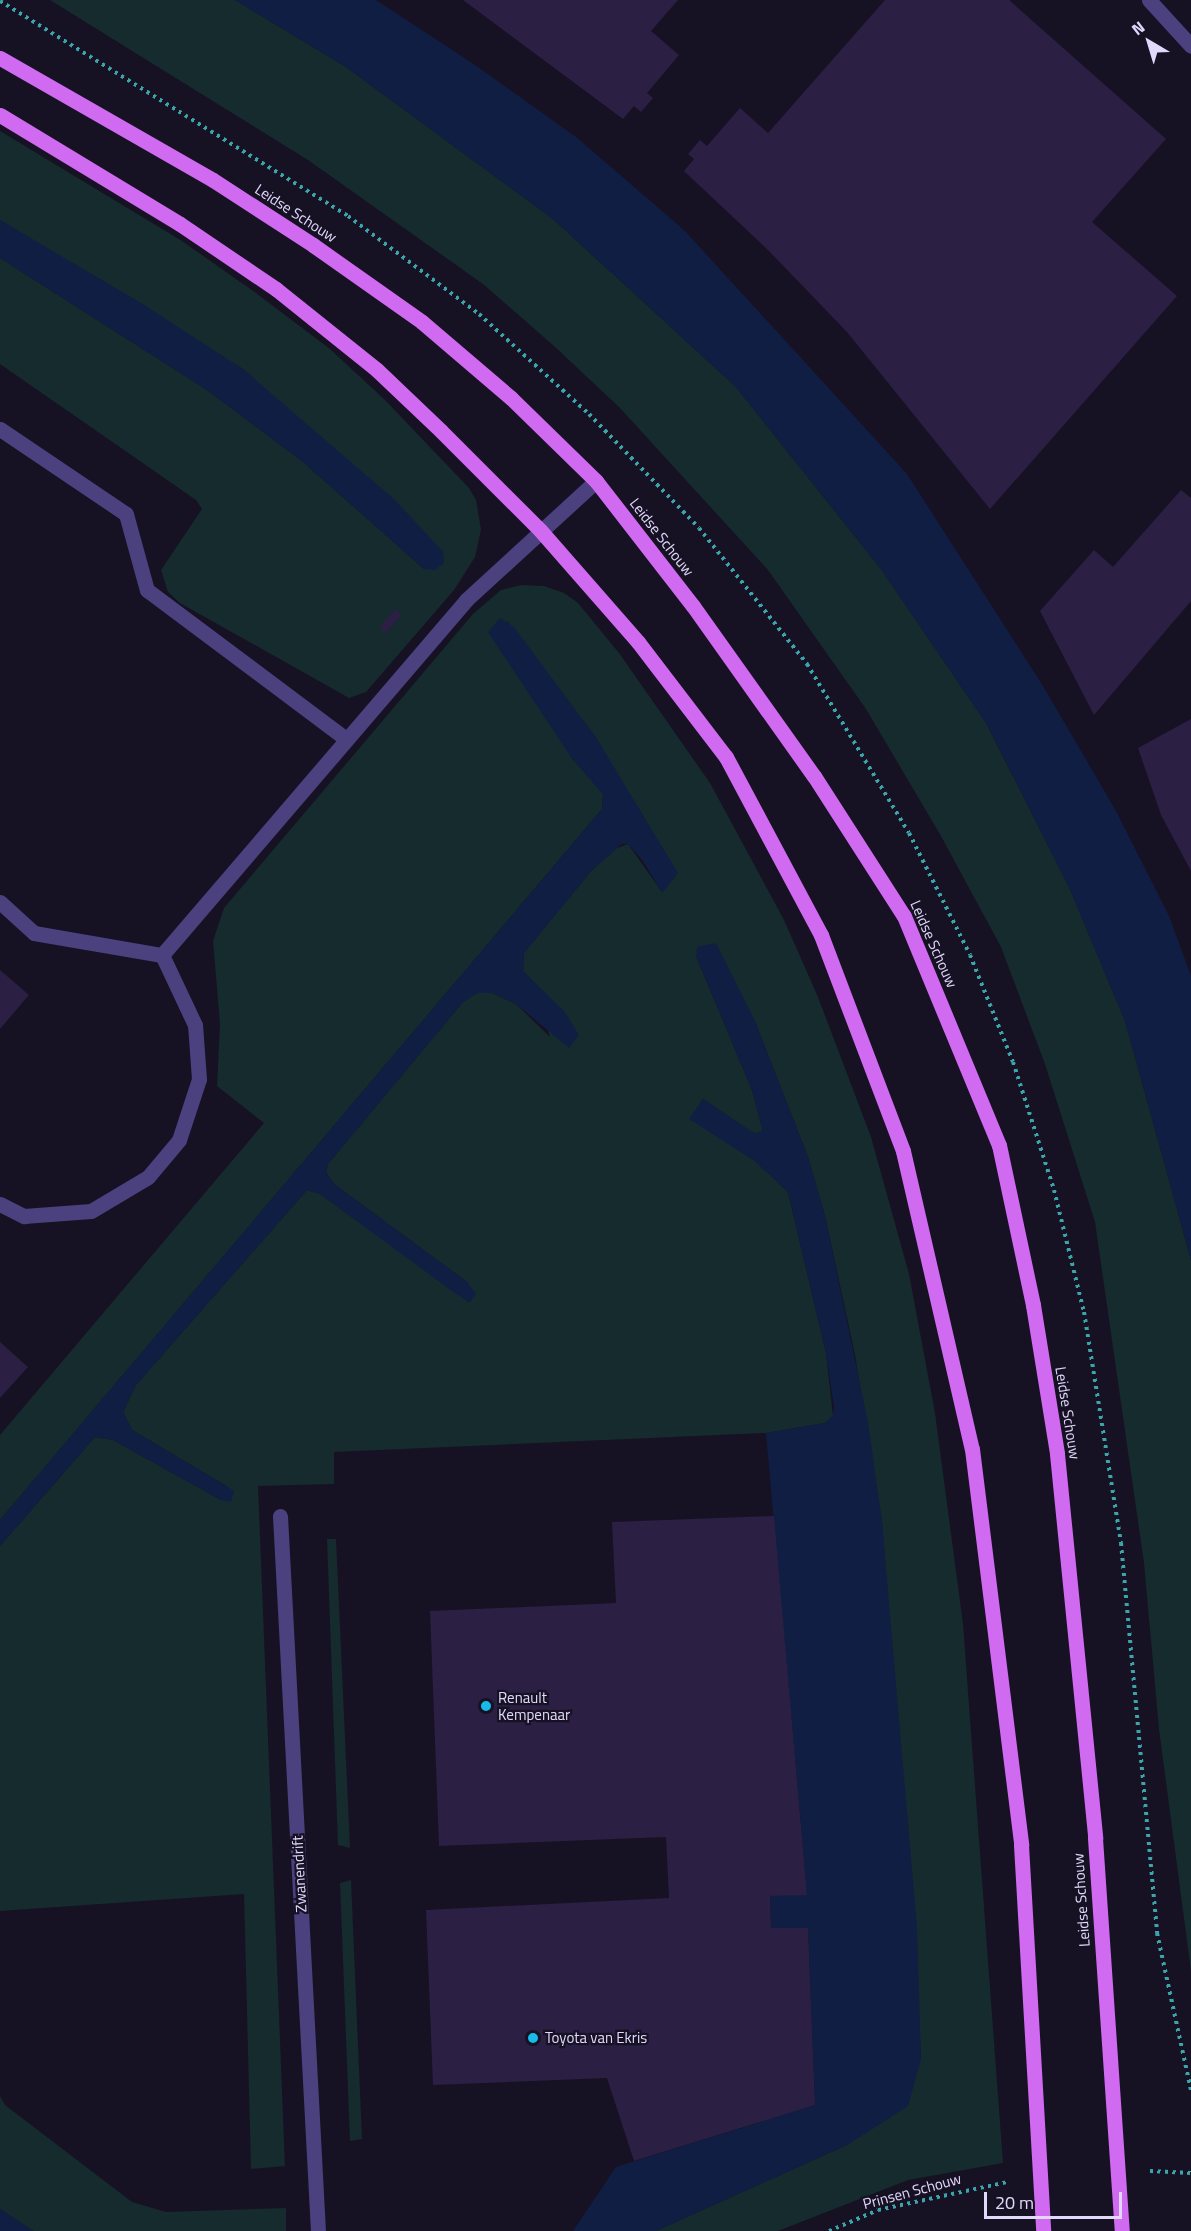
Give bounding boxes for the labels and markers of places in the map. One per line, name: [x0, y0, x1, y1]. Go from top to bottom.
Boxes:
place label: Renault Kempenaar: [498, 1688, 570, 1723]
marker: Renault Kempenaar: [479, 1699, 493, 1713]
place label: Toyota van Ekris: [545, 2029, 647, 2047]
marker: Toyota van Ekris: [526, 2031, 540, 2045]

